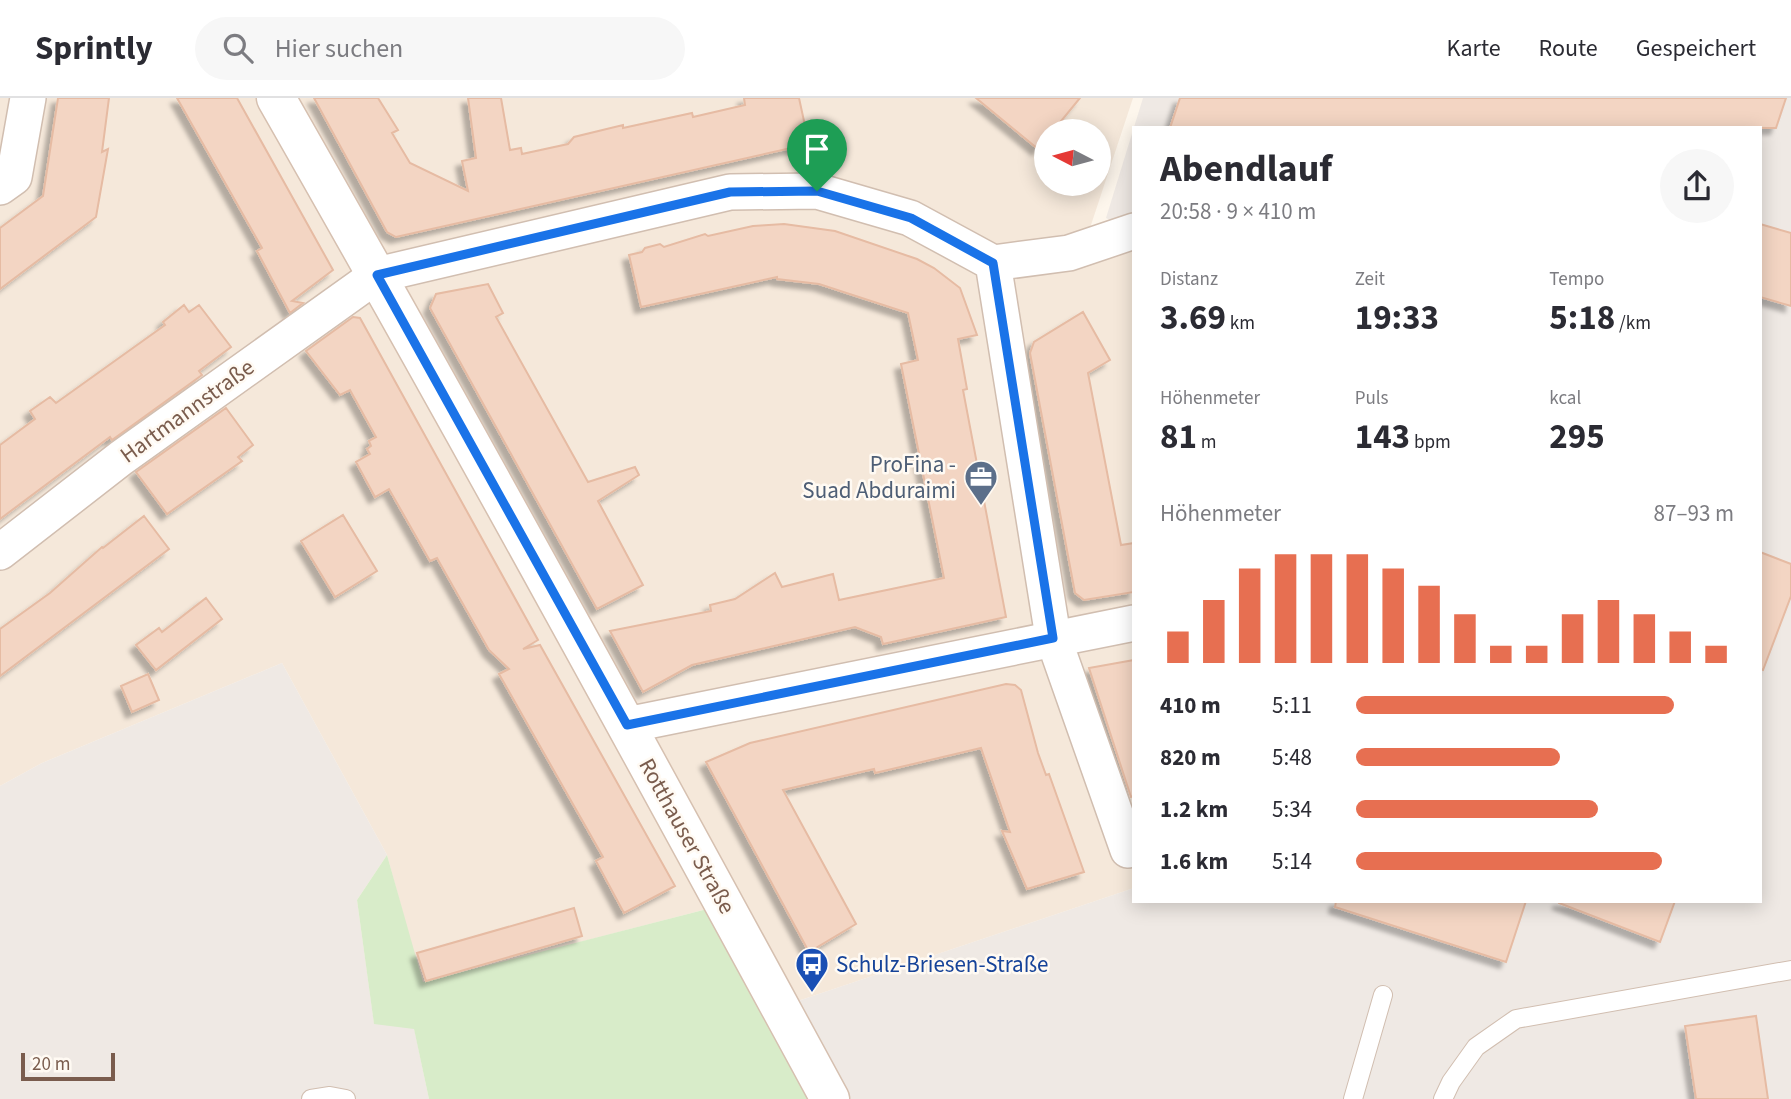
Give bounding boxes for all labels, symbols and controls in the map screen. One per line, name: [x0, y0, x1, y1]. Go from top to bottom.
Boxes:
search box: [195, 17, 685, 80]
text: Sprintly: [35, 25, 153, 72]
icon: search: [219, 29, 257, 67]
text: Hier suchen: [275, 30, 403, 67]
text: Karte: [1447, 31, 1501, 66]
text: Route: [1539, 31, 1598, 66]
text: Gespeichert: [1636, 31, 1756, 66]
pin: [787, 119, 847, 191]
north arrow: [1034, 119, 1111, 196]
map controls: [1034, 119, 1111, 196]
icon: arrive: [798, 130, 836, 168]
text: Abendlauf: [1160, 142, 1332, 196]
button: share: [1660, 149, 1734, 223]
text: 20:58 · 9 × 410 m: [1160, 195, 1316, 228]
text: Distanz: [1160, 266, 1218, 293]
text: Zeit: [1355, 266, 1385, 293]
text: Tempo: [1549, 266, 1604, 293]
text: 3.69: [1160, 293, 1226, 343]
text: 19:33: [1355, 293, 1439, 343]
text: 5:18: [1549, 293, 1615, 343]
text: km: [1226, 310, 1255, 337]
text: /km: [1615, 310, 1651, 337]
street label: Hartmannstraße: [113, 351, 261, 471]
text: Höhenmeter: [1160, 385, 1260, 412]
text: Puls: [1355, 385, 1389, 412]
text: kcal: [1549, 385, 1581, 412]
text: 81: [1160, 412, 1197, 462]
text: 143: [1355, 412, 1410, 462]
text: 295: [1549, 412, 1605, 462]
text: m: [1197, 429, 1217, 456]
text: bpm: [1410, 429, 1451, 456]
place label: ProFina - Suad Abduraimi: [802, 448, 956, 507]
office icon: ProFina - Suad Abduraimi: [962, 458, 1000, 507]
text: Höhenmeter: [1160, 497, 1281, 530]
text: 87–93 m: [1654, 497, 1734, 530]
text: 410 m: [1160, 689, 1221, 722]
text: 5:11: [1272, 689, 1312, 722]
text: 820 m: [1160, 741, 1221, 774]
text: 5:48: [1272, 741, 1312, 774]
street label: Rotthauser Straße: [631, 752, 743, 920]
text: 1.2 km: [1160, 793, 1228, 826]
text: 5:34: [1272, 793, 1312, 826]
text: 1.6 km: [1160, 845, 1228, 878]
text: 5:14: [1272, 845, 1312, 878]
bus stop icon: Schulz-Briesen-Straße: [793, 945, 831, 994]
place label: Schulz-Briesen-Straße: [836, 948, 1048, 981]
scale bar: [21, 1050, 116, 1082]
text: 20 m: [32, 1051, 70, 1078]

